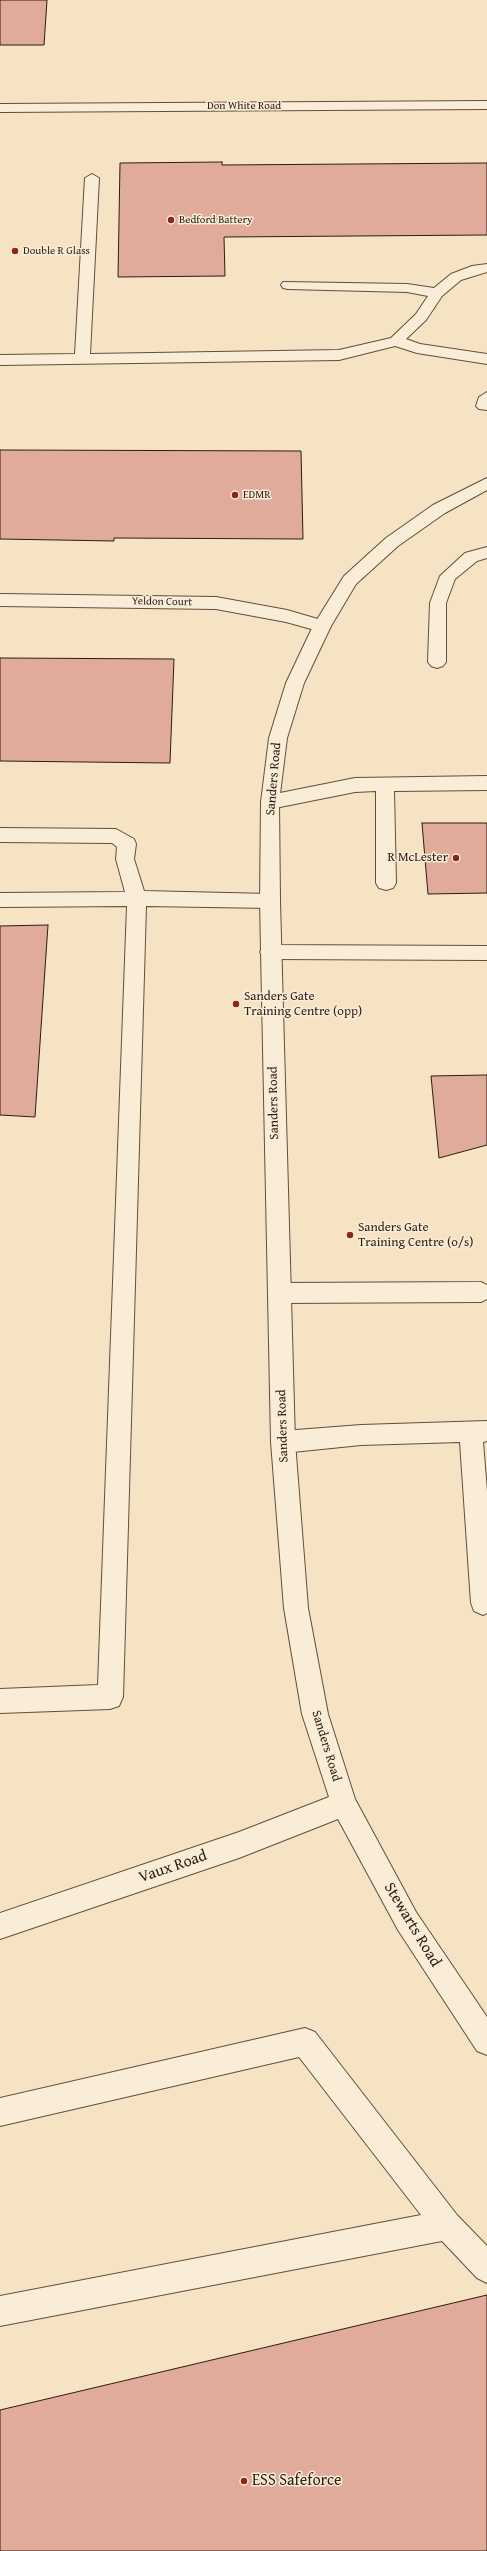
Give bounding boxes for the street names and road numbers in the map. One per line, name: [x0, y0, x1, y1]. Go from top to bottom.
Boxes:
street label: Don White Road: [207, 99, 281, 113]
street label: Yeldon Court: [132, 595, 192, 609]
street label: Sanders Road: [263, 742, 285, 816]
street label: Sanders Road: [266, 1066, 282, 1140]
street label: Sanders Road: [274, 1389, 292, 1463]
street label: Sanders Road: [308, 1709, 344, 1783]
street label: Vaux Road: [136, 1846, 210, 1888]
street label: Stewarts Road: [379, 1879, 445, 1971]

